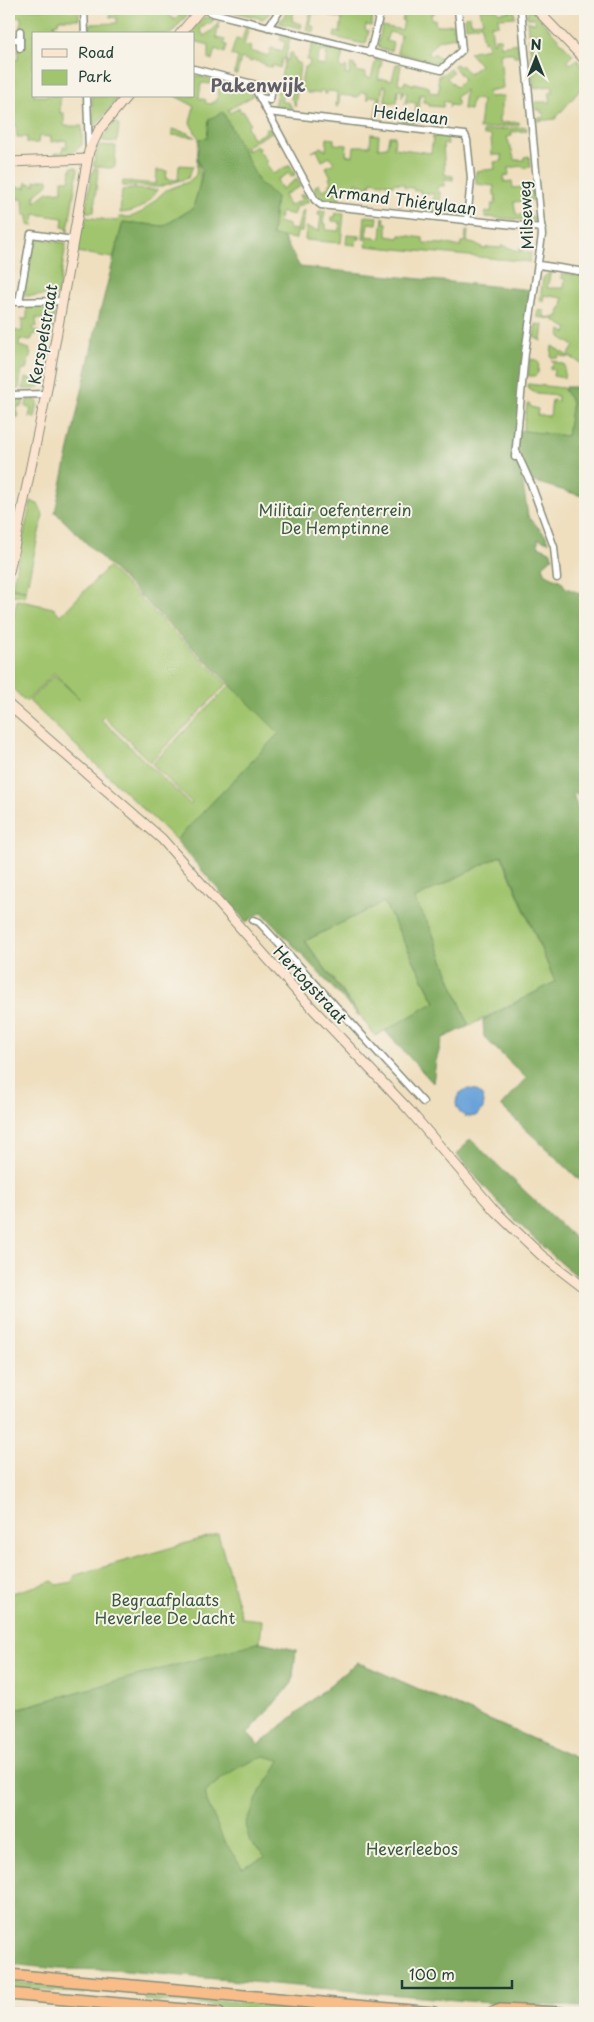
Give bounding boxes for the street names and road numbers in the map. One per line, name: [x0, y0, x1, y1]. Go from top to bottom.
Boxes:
street label: Heidelaan: [372, 98, 450, 130]
street label: Armand Thiérylaan: [326, 178, 478, 220]
street label: Milseweg: [511, 180, 539, 250]
street label: Kerspelstraat: [21, 282, 63, 386]
street label: Hertogstraat: [268, 940, 354, 1029]

